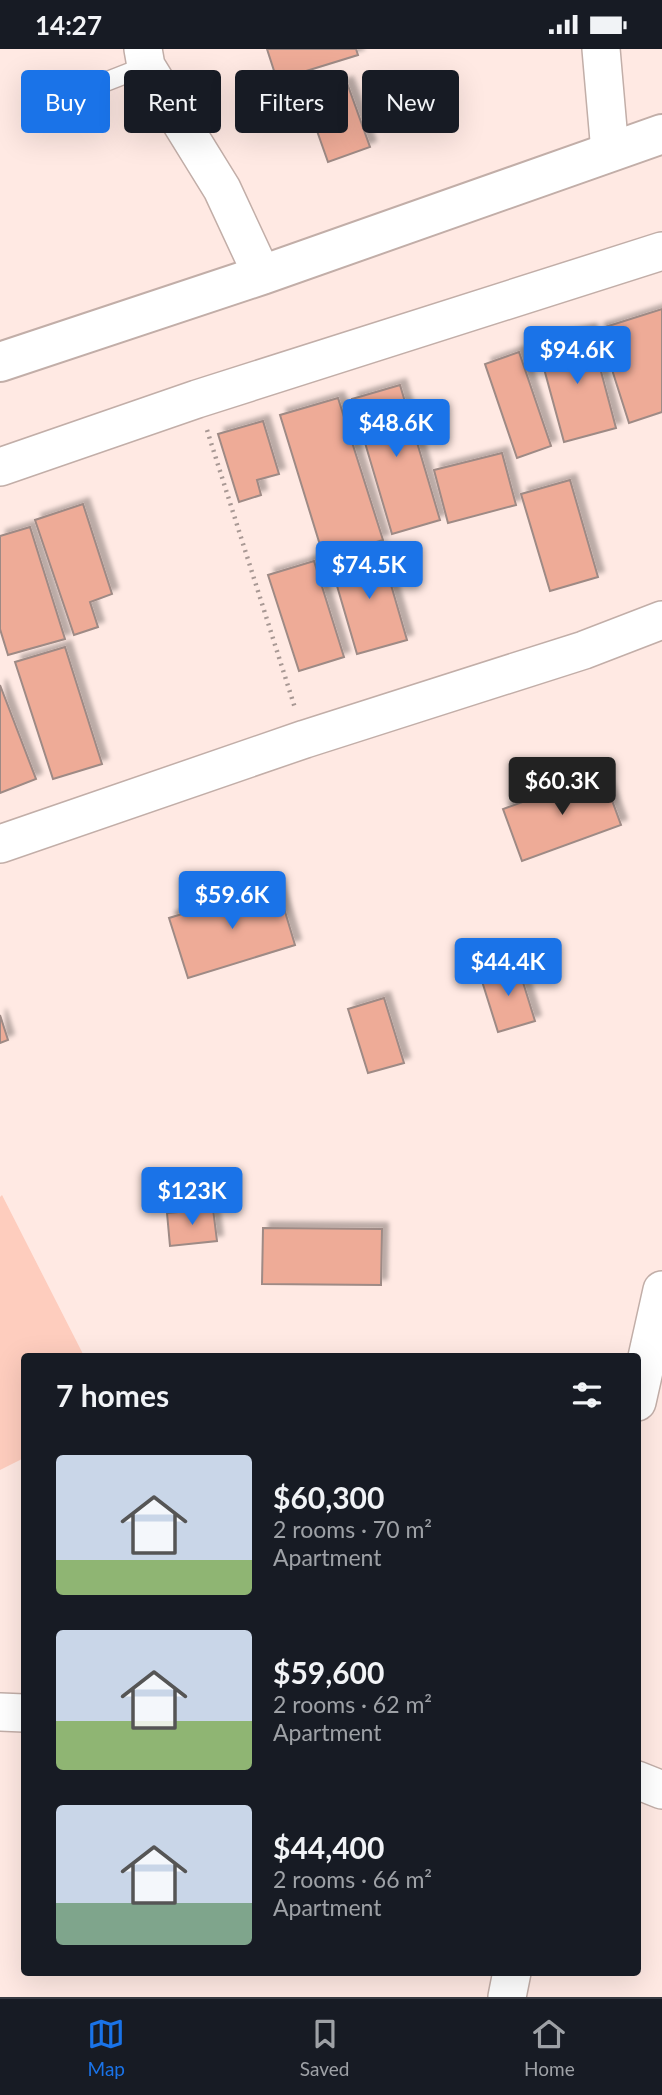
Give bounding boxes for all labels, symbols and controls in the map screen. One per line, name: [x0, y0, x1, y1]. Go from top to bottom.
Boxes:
text: 14:27: [35, 9, 102, 41]
chip: Buy: [21, 70, 110, 133]
chip: Rent: [124, 70, 221, 133]
chip: Filters: [235, 70, 348, 133]
chip: New: [362, 70, 459, 133]
pin: $94.6K: [520, 327, 634, 386]
text: $94.6K: [540, 335, 614, 363]
pin: $48.6K: [339, 399, 453, 459]
text: $48.6K: [359, 408, 433, 436]
pin: $74.5K: [312, 541, 426, 601]
text: $74.5K: [332, 550, 406, 578]
pin: $60.3K: [505, 757, 619, 817]
text: $60.3K: [525, 766, 599, 794]
pin: $59.6K: [175, 871, 289, 931]
text: $59.6K: [195, 880, 269, 908]
pin: $44.4K: [451, 939, 565, 998]
text: $44.4K: [471, 947, 545, 975]
pin: $123K: [143, 1167, 241, 1227]
text: $123K: [157, 1176, 227, 1204]
icon: filters: [568, 1376, 606, 1414]
text: 7 homes: [56, 1377, 169, 1413]
text: $60,300: [273, 1479, 384, 1515]
icon: home: [112, 1483, 196, 1567]
text: 2 rooms · 70 m²: [273, 1515, 432, 1543]
text: Apartment: [273, 1543, 381, 1571]
text: $59,600: [273, 1654, 384, 1690]
icon: home: [112, 1658, 196, 1742]
text: 2 rooms · 62 m²: [273, 1690, 432, 1718]
text: Apartment: [273, 1718, 381, 1746]
text: $44,400: [273, 1829, 384, 1865]
icon: home: [112, 1833, 196, 1917]
text: 2 rooms · 66 m²: [273, 1865, 432, 1893]
text: Apartment: [273, 1893, 381, 1921]
tab: Map: [87, 2015, 125, 2080]
tab: Saved: [300, 2015, 349, 2080]
tab: Home: [524, 2015, 575, 2080]

